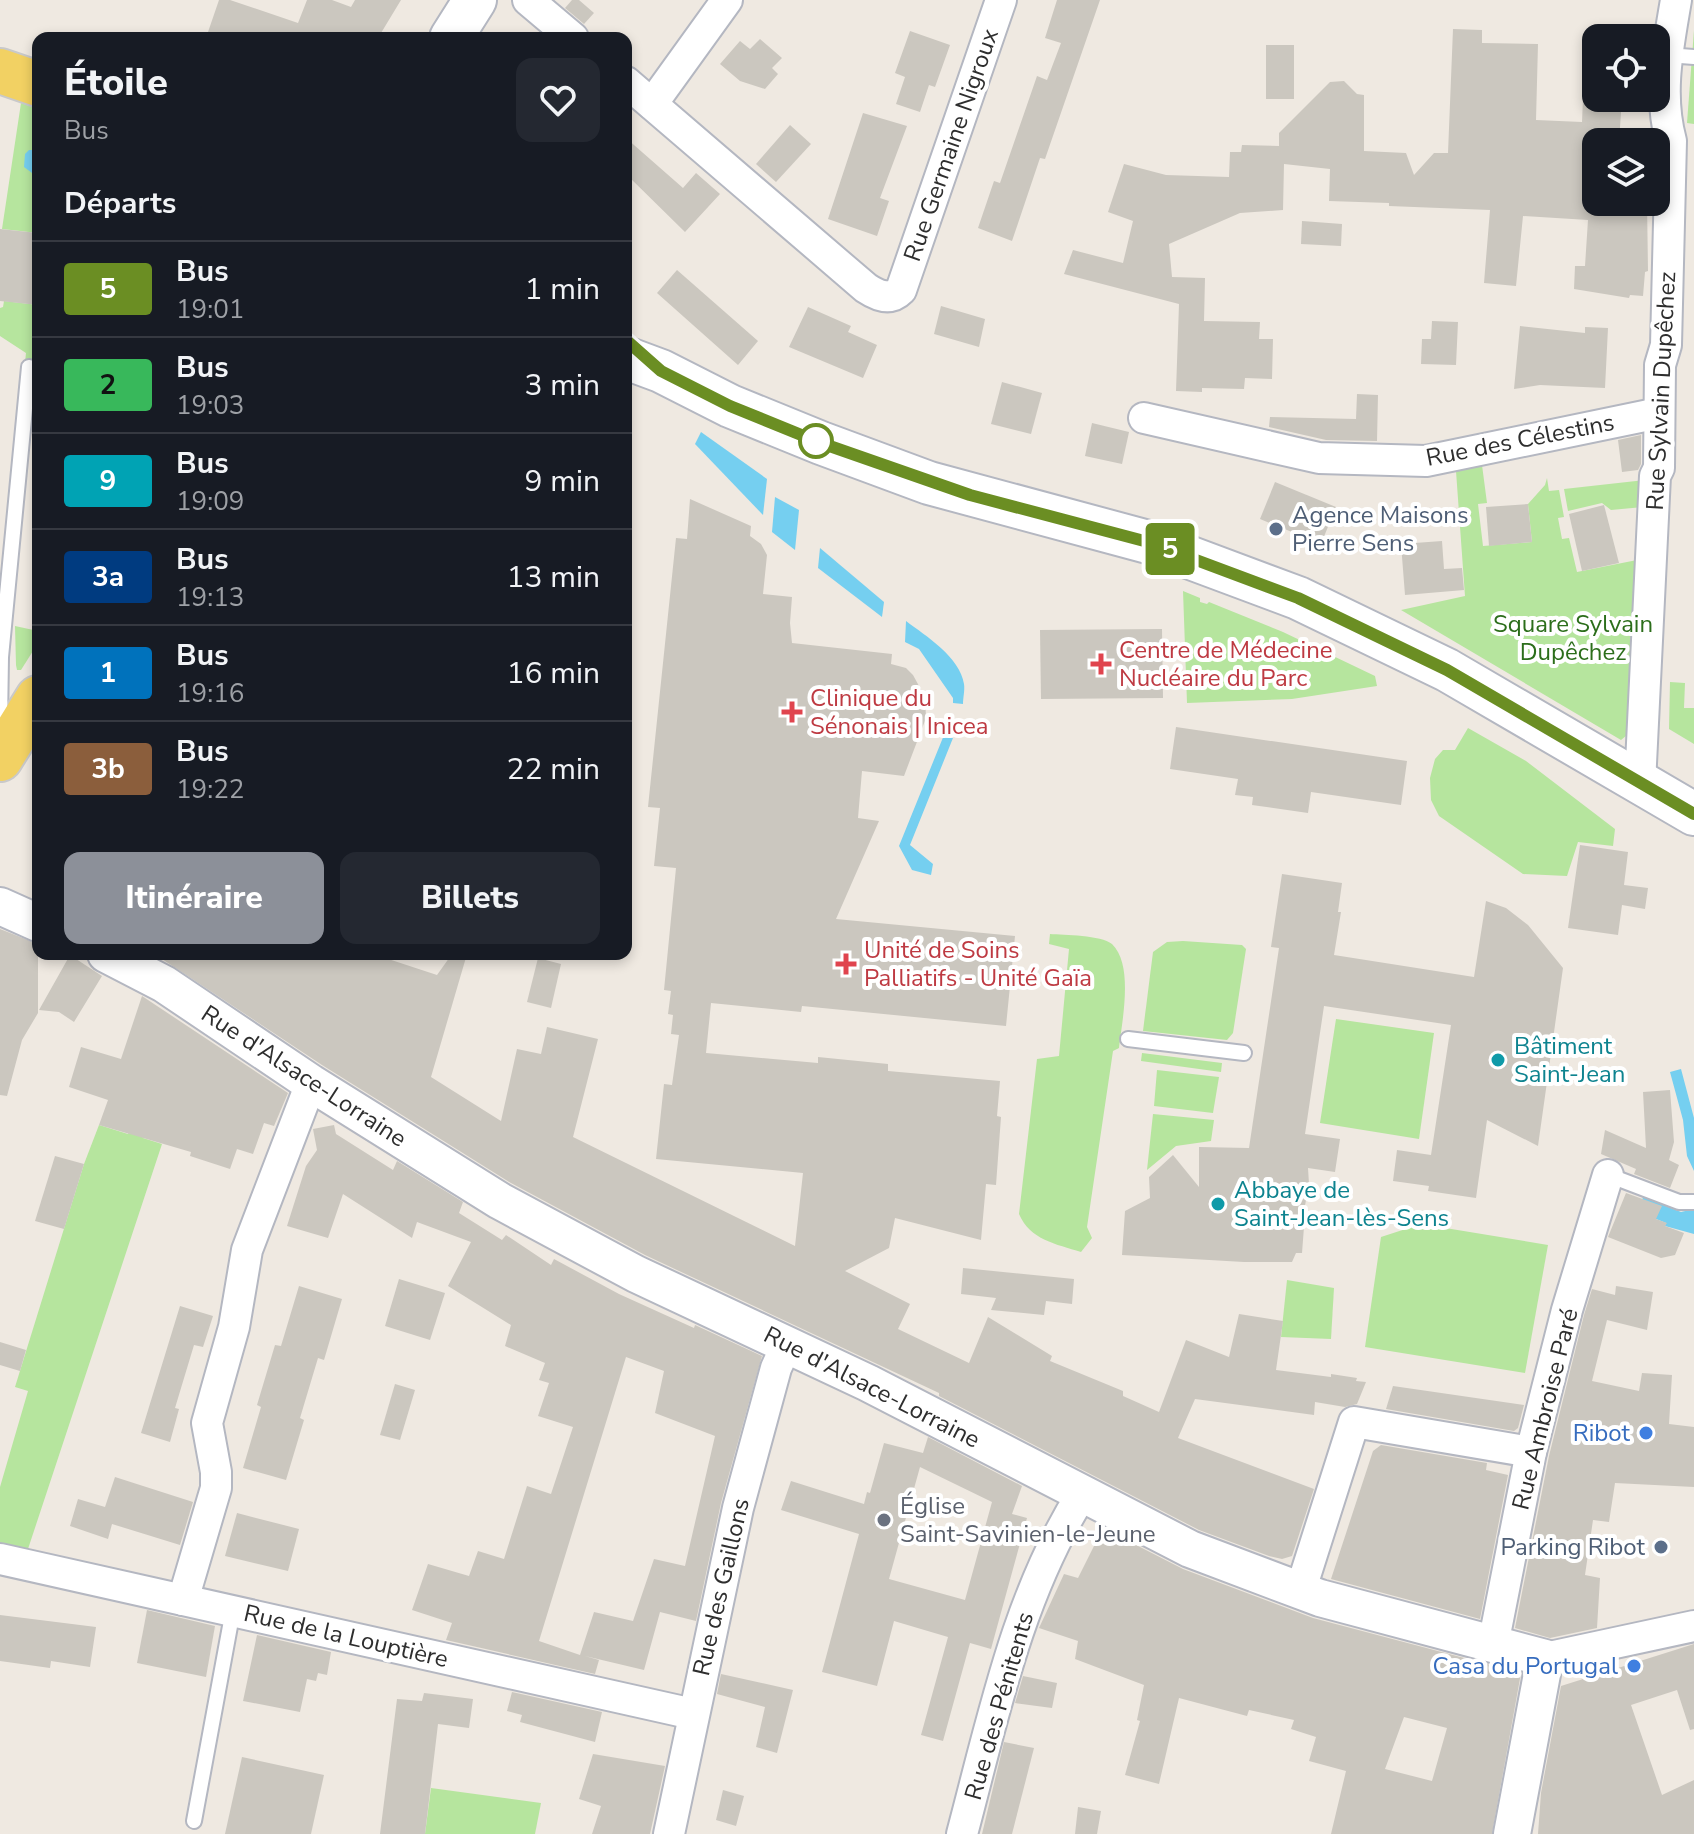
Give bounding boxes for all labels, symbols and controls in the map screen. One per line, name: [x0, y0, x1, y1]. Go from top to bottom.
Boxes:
street label: Rue Germaine Nigroux: [896, 24, 1006, 266]
map controls: [1582, 24, 1670, 216]
button: locate: [1582, 24, 1670, 112]
text: Étoile: [64, 57, 168, 108]
button: heart: [516, 58, 600, 142]
text: Bus: [64, 113, 109, 148]
button: layers: [1582, 128, 1670, 216]
text: Départs: [64, 183, 176, 224]
text: Bus: [176, 251, 229, 292]
text: 1 min: [525, 269, 600, 310]
text: 5: [100, 270, 116, 308]
street label: Rue Sylvain Dupêchez: [1639, 271, 1683, 511]
text: 19:01: [176, 292, 244, 327]
text: Bus: [176, 347, 229, 388]
text: 3 min: [525, 365, 600, 406]
text: 2: [100, 366, 116, 404]
text: 19:03: [176, 388, 244, 423]
street label: Rue des Célestins: [1423, 406, 1617, 474]
unlabelled marker: [799, 424, 833, 458]
text: Bus: [176, 443, 229, 484]
text: 9 min: [525, 461, 600, 502]
text: 9: [100, 462, 116, 500]
text: 19:09: [176, 484, 244, 519]
place label: Agence Maisons Pierre Sens: [1292, 499, 1469, 559]
marker: Agence Maisons Pierre Sens: [1267, 520, 1285, 538]
line badge: 5: [1144, 523, 1196, 575]
text: 5: [1162, 530, 1178, 568]
text: Bus: [176, 539, 229, 580]
text: 13 min: [507, 557, 600, 598]
text: 3a: [92, 558, 124, 596]
text: 19:13: [176, 580, 244, 615]
park label: Square Sylvain Dupêchez: [1493, 608, 1653, 668]
place label: Centre de Médecine Nucléaire du Parc: [1119, 634, 1333, 694]
text: Bus: [176, 635, 229, 676]
text: 16 min: [507, 653, 600, 694]
marker: Centre de Médecine Nucléaire du Parc: [1090, 653, 1112, 675]
text: 1: [100, 654, 116, 692]
text: 19:16: [176, 676, 244, 711]
place label: Clinique du Sénonais | Inicea: [810, 682, 988, 742]
marker: Clinique du Sénonais | Inicea: [781, 701, 803, 723]
text: Bus: [176, 731, 229, 772]
text: 22 min: [507, 749, 600, 790]
text: 3b: [91, 750, 125, 788]
text: 19:22: [176, 772, 244, 807]
button: Itinéraire: [64, 852, 324, 944]
button: Billets: [340, 852, 600, 944]
place label: Unité de Soins Palliatifs - Unité Gaïa: [864, 934, 1092, 994]
marker: Unité de Soins Palliatifs - Unité Gaïa: [835, 953, 857, 975]
street label: Rue d'Alsace-Lorraine: [195, 998, 413, 1154]
place label: Bâtiment Saint-Jean: [1514, 1030, 1625, 1090]
marker: Bâtiment Saint-Jean: [1489, 1051, 1507, 1069]
place label: Abbaye de Saint-Jean-lès-Sens: [1234, 1174, 1449, 1234]
marker: Abbaye de Saint-Jean-lès-Sens: [1209, 1195, 1227, 1213]
street label: Rue Ambroise Paré: [1504, 1305, 1586, 1513]
street label: Rue d'Alsace-Lorraine: [758, 1319, 986, 1455]
place label: Ribot: [1573, 1417, 1631, 1449]
marker: Ribot: [1637, 1424, 1655, 1442]
place label: Église Saint-Savinien-le-Jeune: [900, 1490, 1156, 1550]
street label: Rue des Gaillons: [685, 1495, 757, 1679]
marker: Église Saint-Savinien-le-Jeune: [875, 1511, 893, 1529]
place label: Parking Ribot: [1500, 1531, 1646, 1563]
marker: Parking Ribot: [1652, 1538, 1670, 1556]
street label: Rue de la Louptière: [241, 1597, 451, 1675]
street label: Rue des Pénitents: [957, 1608, 1041, 1804]
place label: Casa du Portugal: [1432, 1650, 1618, 1682]
marker: Casa du Portugal: [1625, 1657, 1643, 1675]

